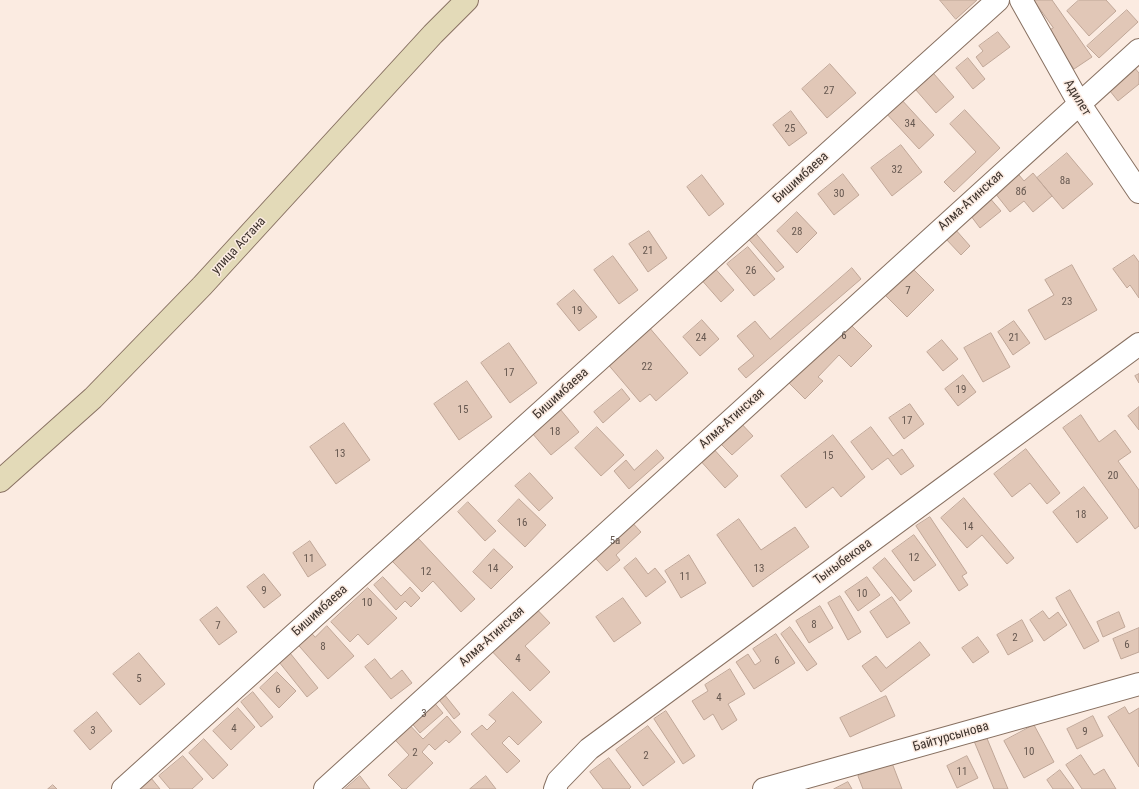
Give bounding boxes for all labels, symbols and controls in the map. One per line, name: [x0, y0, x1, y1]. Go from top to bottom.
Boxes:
street label: Адилет: [1060, 77, 1094, 119]
house number: 27: [824, 84, 834, 98]
house number: 34: [905, 117, 915, 131]
house number: 25: [785, 122, 795, 136]
street label: Бишимбаева: [770, 149, 832, 207]
house number: 32: [892, 163, 902, 177]
street label: Алма-Атинская: [935, 168, 1007, 234]
house number: 8а: [1060, 174, 1070, 188]
house number: 8б: [1016, 185, 1026, 199]
house number: 30: [834, 187, 844, 201]
street label: улица Астана: [209, 214, 269, 278]
house number: 28: [792, 225, 802, 239]
house number: 21: [643, 244, 653, 258]
house number: 26: [746, 264, 756, 278]
house number: 7: [905, 284, 911, 298]
house number: 23: [1062, 295, 1072, 309]
house number: 19: [572, 304, 582, 318]
house number: 6: [841, 329, 847, 343]
house number: 24: [696, 331, 706, 345]
house number: 21: [1009, 331, 1019, 345]
house number: 22: [642, 360, 652, 374]
street label: Бишимбаева: [530, 365, 592, 423]
house number: 17: [504, 366, 514, 380]
house number: 19: [956, 383, 966, 397]
street label: Алма-Атинская: [696, 386, 768, 452]
house number: 15: [458, 403, 468, 417]
house number: 17: [902, 414, 912, 428]
house number: 18: [550, 425, 560, 439]
house number: 13: [335, 447, 345, 461]
house number: 15: [823, 449, 833, 463]
house number: 20: [1108, 469, 1118, 483]
house number: 18: [1076, 508, 1086, 522]
house number: 16: [517, 516, 527, 530]
house number: 14: [963, 520, 973, 534]
house number: 5а: [610, 534, 620, 548]
street label: Тыныбекова: [811, 536, 875, 588]
house number: 12: [909, 551, 919, 565]
house number: 11: [304, 552, 314, 566]
house number: 14: [488, 562, 498, 576]
house number: 13: [754, 562, 764, 576]
house number: 12: [421, 565, 431, 579]
house number: 11: [680, 570, 690, 584]
street label: Бишимбаева: [289, 582, 351, 640]
house number: 9: [261, 584, 267, 598]
house number: 10: [857, 587, 867, 601]
house number: 10: [362, 596, 372, 610]
street label: Алма-Атинская: [456, 604, 528, 670]
house number: 8: [811, 618, 817, 632]
house number: 7: [215, 619, 221, 633]
house number: 2: [1012, 631, 1018, 645]
house number: 6: [1124, 638, 1130, 652]
house number: 8: [320, 640, 326, 654]
house number: 4: [515, 652, 521, 666]
house number: 6: [774, 654, 780, 668]
house number: 5: [136, 672, 142, 686]
house number: 6: [275, 683, 281, 697]
house number: 4: [716, 691, 722, 705]
house number: 3: [421, 707, 427, 721]
street label: Байтурсынова: [911, 719, 991, 755]
house number: 4: [231, 722, 237, 736]
house number: 3: [90, 724, 96, 738]
house number: 9: [1082, 725, 1088, 739]
house number: 10: [1024, 745, 1034, 759]
house number: 2: [412, 746, 418, 760]
house number: 2: [643, 749, 649, 763]
house number: 11: [957, 765, 967, 779]

